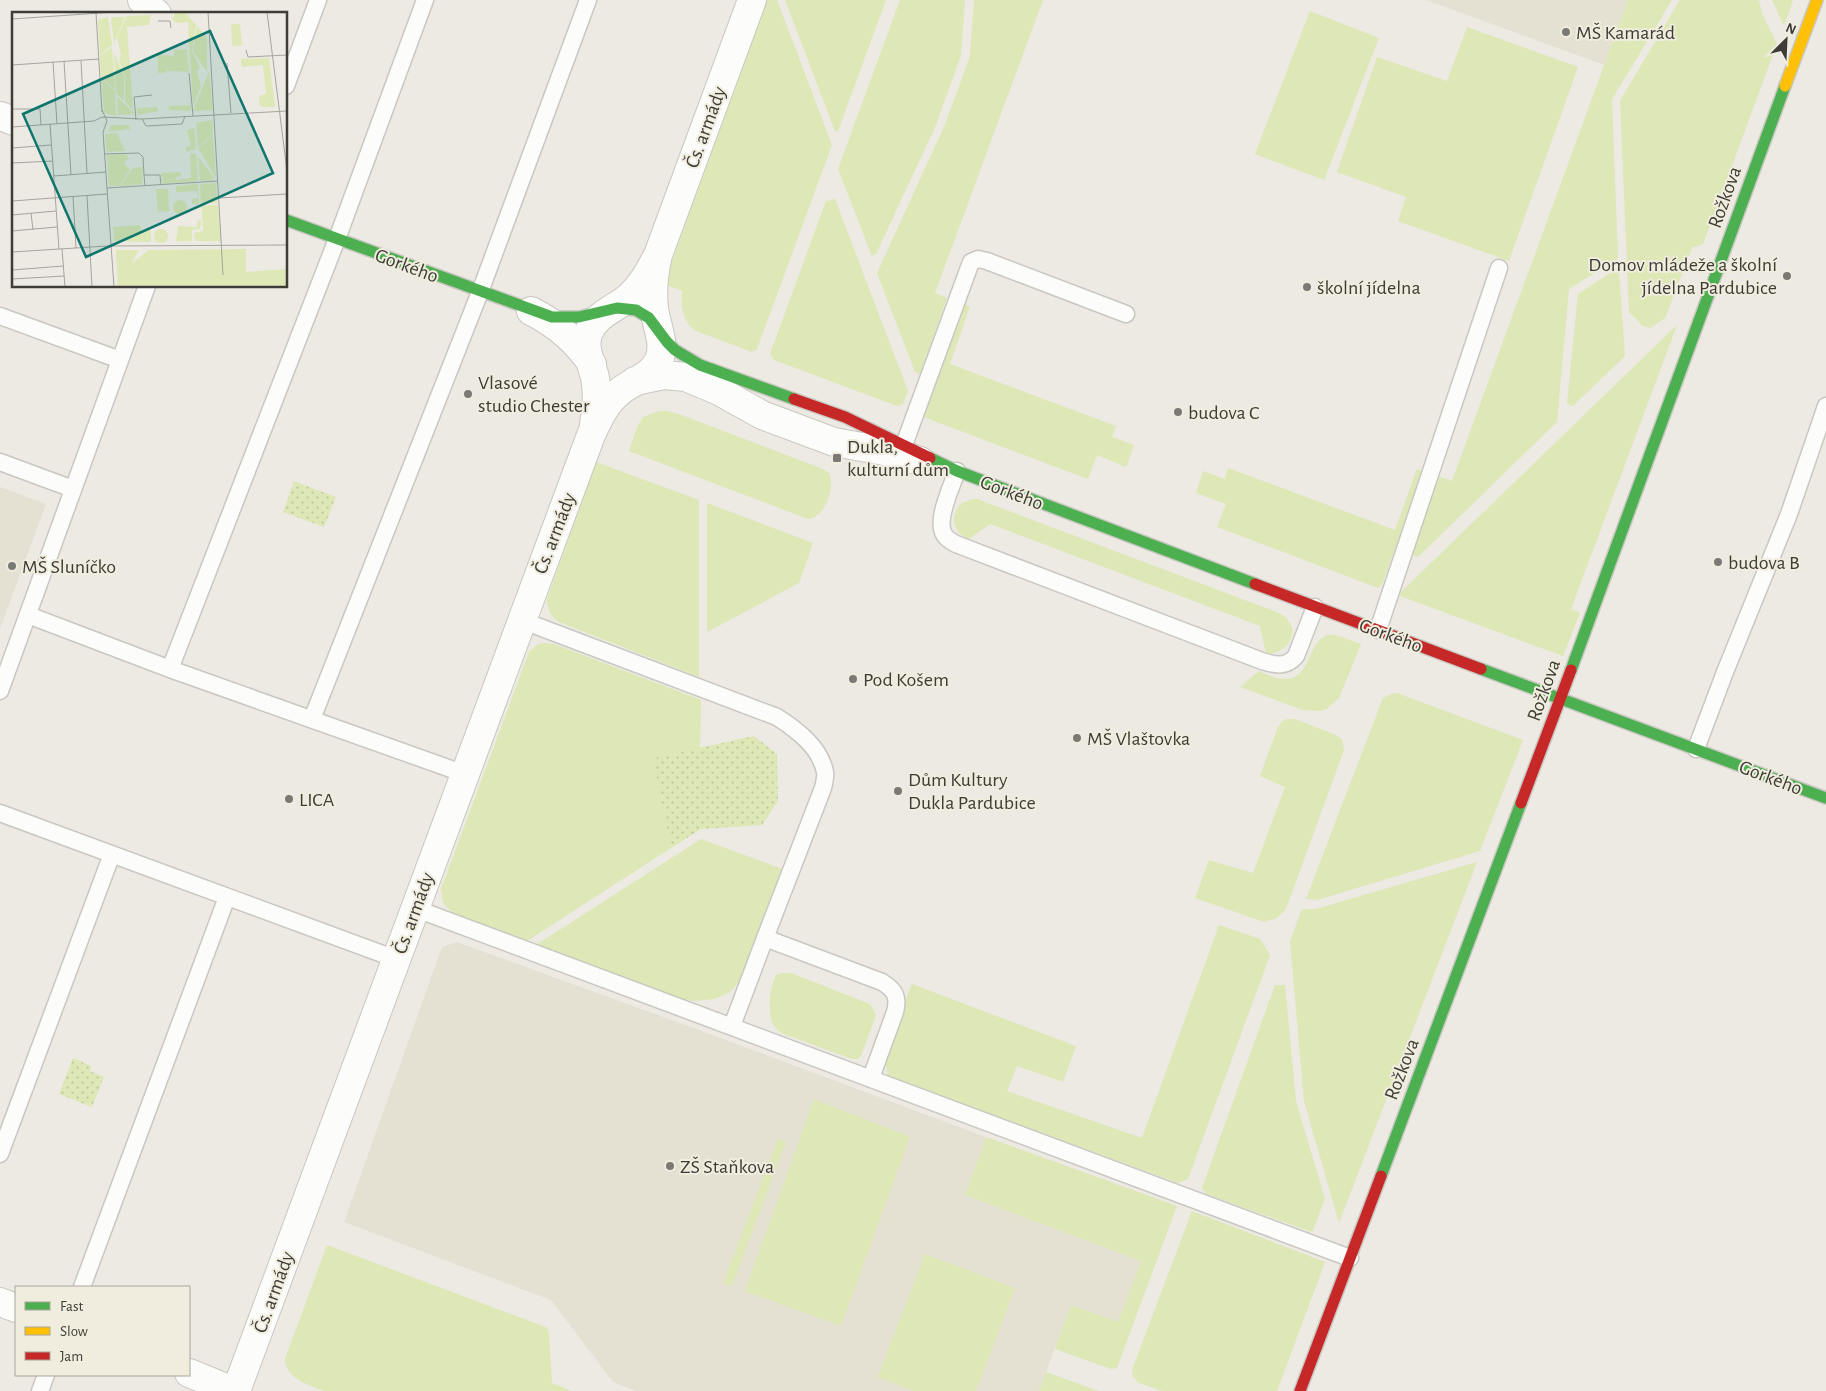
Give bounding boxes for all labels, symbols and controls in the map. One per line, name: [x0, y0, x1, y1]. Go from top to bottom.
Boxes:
inset map: [12, 12, 288, 288]
north arrow: [1761, 15, 1811, 65]
text: N: [1784, 21, 1798, 37]
place label: MŠ Kamarád: [1576, 22, 1675, 43]
marker: MŠ Kamarád: [1560, 26, 1572, 38]
street label: Čs. armády: [681, 83, 730, 171]
street label: Rožkova: [1705, 164, 1745, 231]
street label: Gorkého: [372, 245, 441, 287]
place label: Domov mládeže a školní jídelna Pardubice: [1588, 255, 1777, 298]
marker: Domov mládeže a školní jídelna Pardubice: [1781, 270, 1793, 282]
place label: školní jídelna: [1317, 278, 1421, 298]
marker: školní jídelna: [1301, 281, 1313, 293]
place label: Vlasové studio Chester: [478, 373, 590, 416]
marker: Vlasové studio Chester: [462, 388, 474, 400]
place label: budova C: [1188, 403, 1259, 423]
marker: budova C: [1172, 406, 1184, 418]
place label: Dukla, kulturní dům: [847, 437, 949, 480]
marker: Dukla, kulturní dům: [831, 452, 843, 464]
street label: Gorkého: [977, 472, 1046, 514]
street label: Čs. armády: [529, 489, 580, 577]
place label: budova B: [1728, 553, 1800, 573]
place label: MŠ Sluníčko: [22, 556, 116, 577]
marker: budova B: [1712, 556, 1724, 568]
marker: MŠ Sluníčko: [6, 560, 18, 572]
street label: Gorkého: [1356, 615, 1425, 657]
street label: Rožkova: [1524, 657, 1564, 724]
place label: Pod Košem: [863, 670, 949, 690]
marker: Pod Košem: [847, 673, 859, 685]
place label: MŠ Vlaštovka: [1087, 728, 1190, 749]
marker: MŠ Vlaštovka: [1071, 732, 1083, 744]
street label: Gorkého: [1736, 757, 1805, 799]
place label: Dům Kultury Dukla Pardubice: [908, 770, 1036, 813]
marker: Dům Kultury Dukla Pardubice: [892, 785, 904, 797]
place label: LICA: [299, 790, 335, 810]
marker: LICA: [283, 793, 295, 805]
street label: Čs. armády: [389, 869, 438, 957]
street label: Rožkova: [1381, 1036, 1423, 1103]
place label: ZŠ Staňkova: [680, 1156, 774, 1177]
marker: ZŠ Staňkova: [664, 1160, 676, 1172]
street label: Čs. armády: [249, 1248, 298, 1336]
legend: [15, 1286, 190, 1376]
text: Fast: [60, 1299, 84, 1314]
text: Slow: [60, 1324, 88, 1339]
text: Jam: [60, 1349, 83, 1364]

